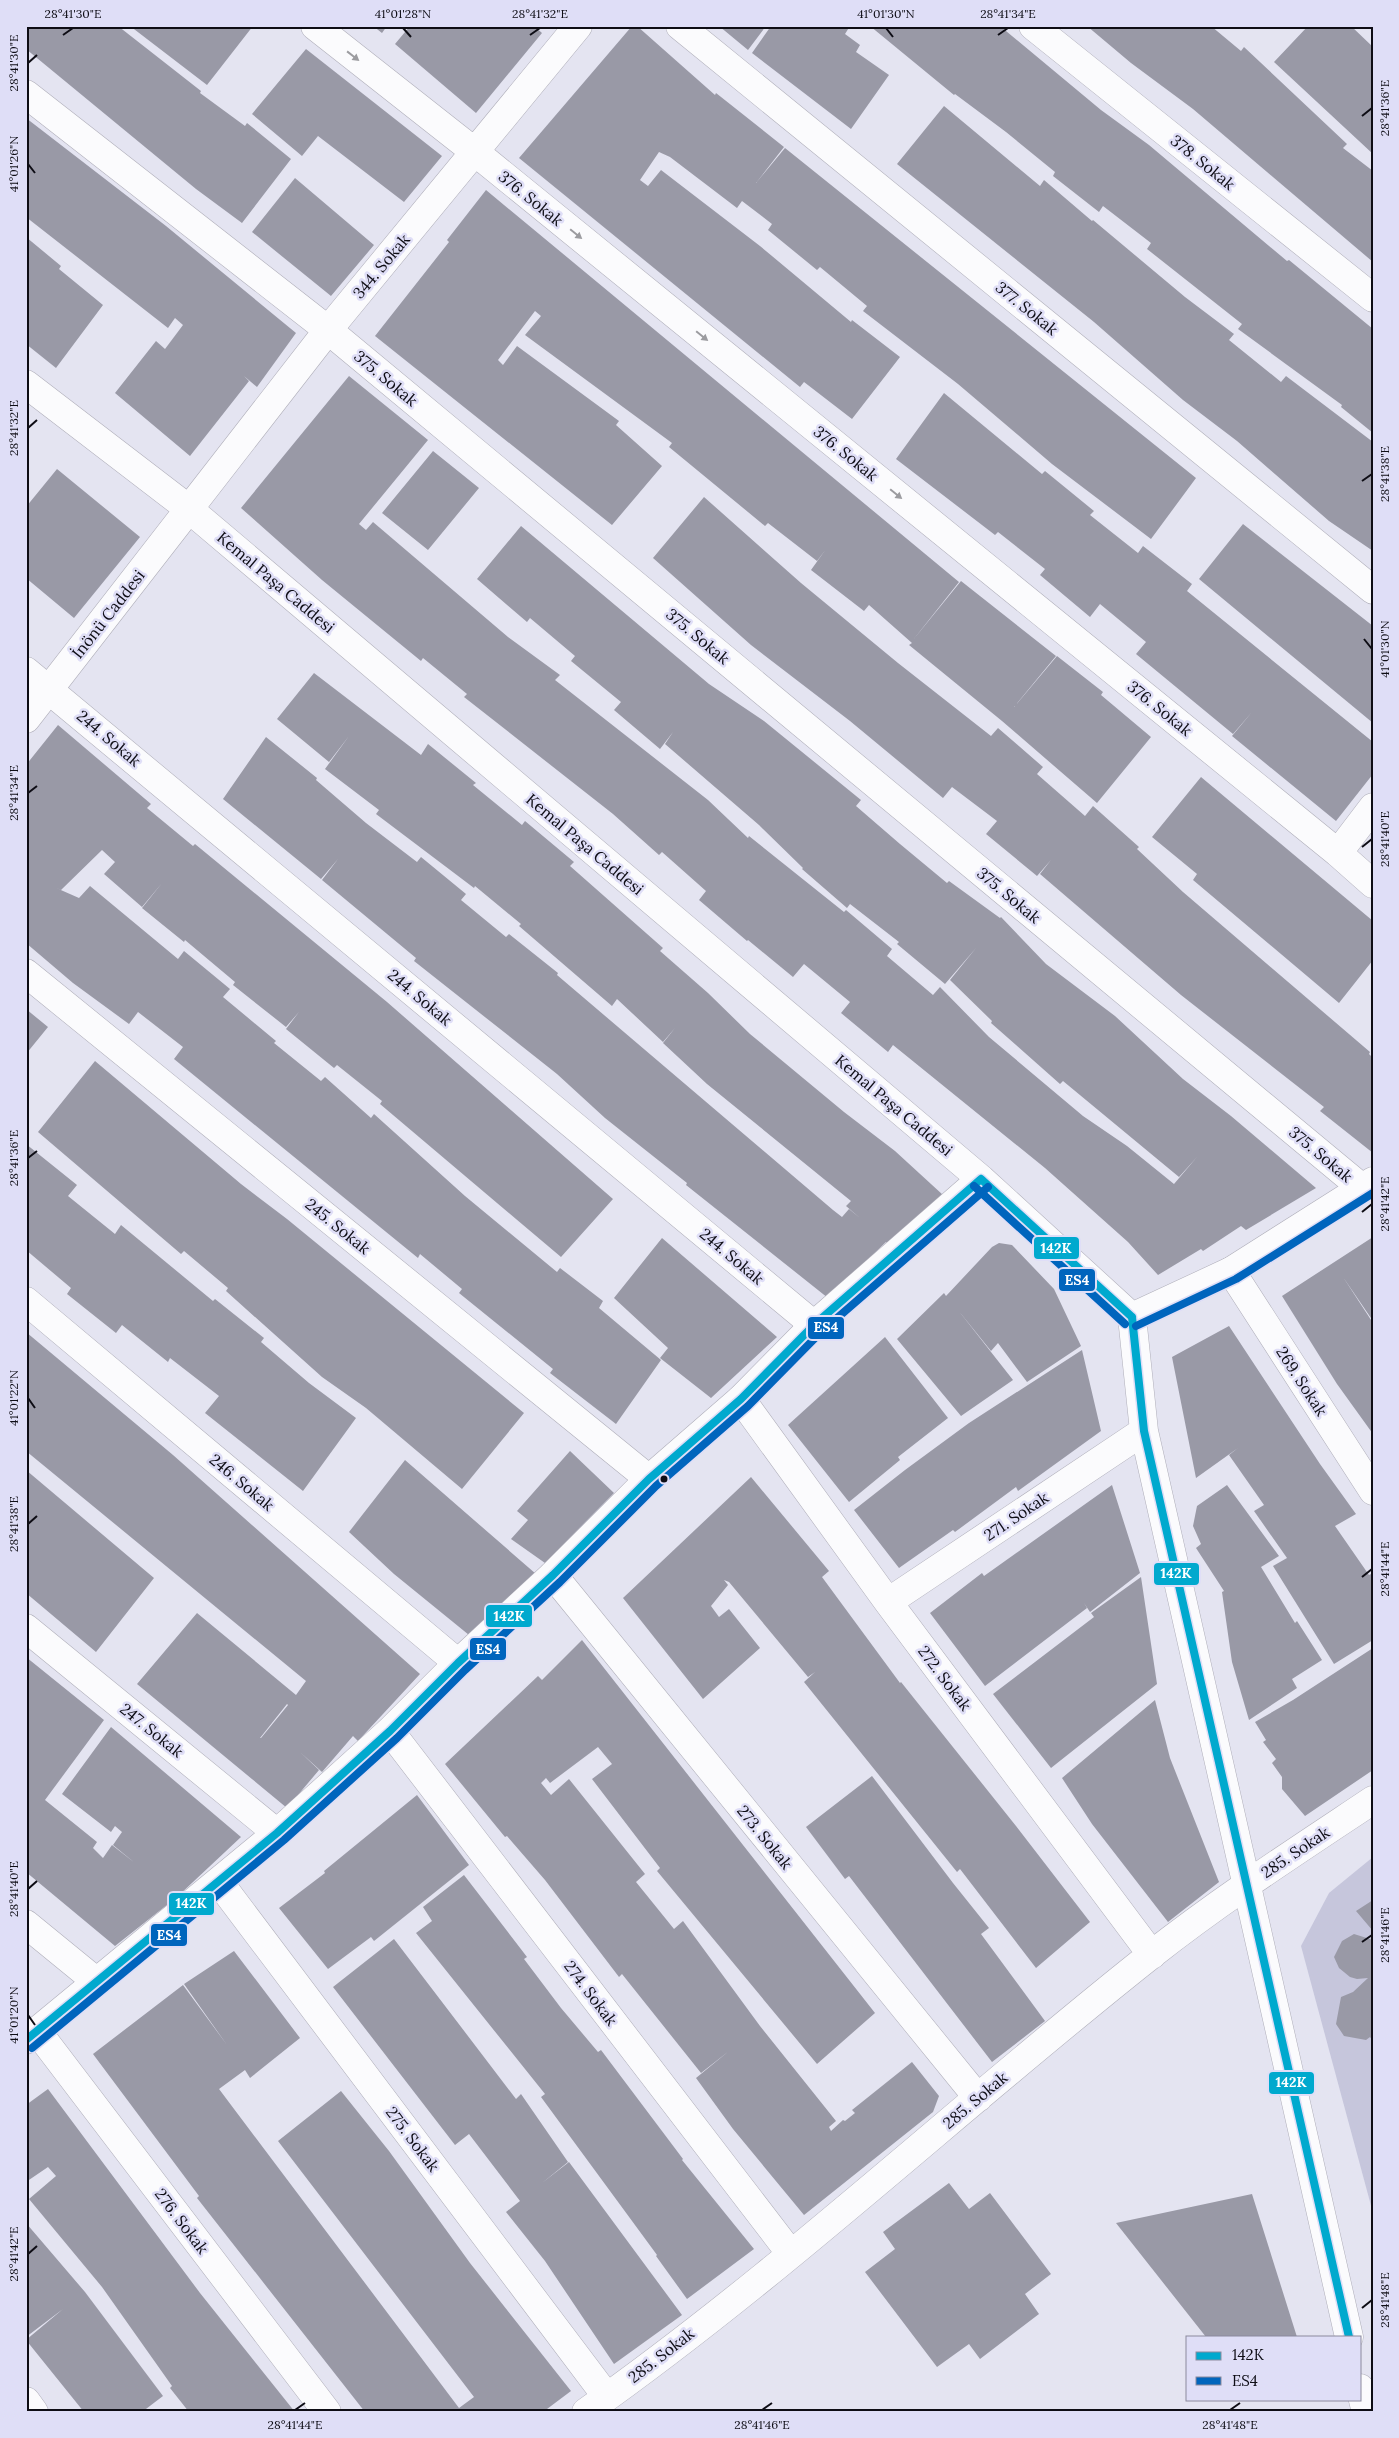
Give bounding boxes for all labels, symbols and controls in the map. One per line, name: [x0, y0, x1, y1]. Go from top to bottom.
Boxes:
text: 28°41'30"E: [45, 6, 101, 21]
text: 41°01'28"N: [375, 6, 431, 21]
text: 28°41'32"E: [512, 6, 568, 21]
text: 41°01'30"N: [857, 6, 915, 21]
text: 28°41'34"E: [980, 6, 1036, 21]
text: 28°41'30"E: [6, 35, 21, 91]
one-way arrow: [346, 51, 359, 62]
text: 28°41'36"E: [1377, 80, 1392, 136]
street label: 378. Sokak: [1167, 130, 1239, 194]
text: 41°01'26"N: [6, 136, 21, 192]
street label: 376. Sokak: [495, 166, 568, 230]
one-way arrow: [570, 228, 582, 239]
street label: 344. Sokak: [348, 229, 414, 302]
street label: 377. Sokak: [992, 277, 1063, 339]
one-way arrow: [695, 331, 708, 342]
street label: 375. Sokak: [350, 346, 422, 411]
text: 28°41'32"E: [6, 400, 21, 456]
street label: 376. Sokak: [810, 421, 883, 485]
text: 28°41'38"E: [1377, 446, 1392, 502]
one-way arrow: [889, 489, 902, 500]
street label: Kemal Paşa Caddesi: [213, 527, 339, 637]
street label: İnönü Caddesi: [67, 566, 149, 662]
street label: 375. Sokak: [662, 604, 734, 669]
text: 41°01'30"N: [1377, 620, 1392, 678]
street label: 376. Sokak: [1124, 676, 1197, 740]
street label: 244. Sokak: [73, 705, 145, 771]
text: 28°41'34"E: [6, 765, 21, 821]
street label: Kemal Paşa Caddesi: [522, 789, 648, 899]
text: 28°41'40"E: [1377, 811, 1392, 867]
street label: 375. Sokak: [973, 863, 1045, 928]
street label: 244. Sokak: [384, 964, 456, 1030]
street label: Kemal Paşa Caddesi: [831, 1050, 957, 1160]
street label: 375. Sokak: [1285, 1122, 1357, 1187]
text: 28°41'36"E: [6, 1130, 21, 1186]
text: 28°41'42"E: [1377, 1176, 1392, 1232]
street label: 245. Sokak: [302, 1194, 375, 1258]
street label: 244. Sokak: [696, 1223, 768, 1289]
line badge: 142K: [1033, 1236, 1080, 1260]
text: 142K: [1041, 1239, 1071, 1257]
line badge: ES4: [1058, 1268, 1096, 1292]
text: ES4: [1065, 1271, 1090, 1289]
line badge: ES4: [807, 1316, 845, 1340]
text: ES4: [814, 1318, 839, 1336]
street label: 269. Sokak: [1272, 1342, 1332, 1420]
text: 41°01'22"N: [6, 1370, 21, 1426]
street label: 246. Sokak: [206, 1449, 279, 1515]
unlabelled marker: [659, 1474, 669, 1484]
street label: 271. Sokak: [980, 1487, 1053, 1545]
text: 28°41'38"E: [6, 1496, 21, 1552]
text: 28°41'44"E: [1377, 1542, 1392, 1596]
line badge: 142K: [1153, 1562, 1200, 1586]
text: 142K: [1161, 1564, 1191, 1582]
line badge: 142K: [485, 1604, 533, 1628]
text: 142K: [494, 1607, 524, 1625]
line badge: ES4: [469, 1637, 507, 1661]
text: ES4: [476, 1640, 501, 1658]
street label: 272. Sokak: [914, 1641, 976, 1715]
street label: 247. Sokak: [116, 1698, 188, 1762]
street label: 273. Sokak: [733, 1801, 797, 1873]
street label: 285. Sokak: [1257, 1822, 1333, 1882]
text: 28°41'40"E: [6, 1861, 21, 1917]
line badge: 142K: [168, 1892, 215, 1916]
text: 142K: [176, 1894, 206, 1912]
text: 28°41'46"E: [1377, 1907, 1392, 1963]
line badge: ES4: [150, 1923, 188, 1947]
text: ES4: [157, 1926, 182, 1944]
street label: 274. Sokak: [560, 1956, 622, 2030]
text: 41°01'20"N: [6, 1986, 21, 2044]
street label: 285. Sokak: [939, 2067, 1012, 2133]
line badge: 142K: [1268, 2071, 1315, 2095]
text: 142K: [1276, 2073, 1306, 2091]
street label: 275. Sokak: [382, 2102, 444, 2176]
street label: 276. Sokak: [151, 2184, 213, 2258]
text: 28°41'42"E: [6, 2226, 21, 2282]
text: 28°41'48"E: [1377, 2272, 1392, 2328]
street label: 285. Sokak: [624, 2323, 698, 2387]
legend: [1186, 2336, 1362, 2400]
text: 142K: [1232, 2345, 1265, 2364]
text: ES4: [1232, 2371, 1258, 2390]
text: 28°41'44"E: [268, 2417, 322, 2432]
text: 28°41'46"E: [734, 2417, 790, 2432]
text: 28°41'48"E: [1202, 2417, 1258, 2432]

